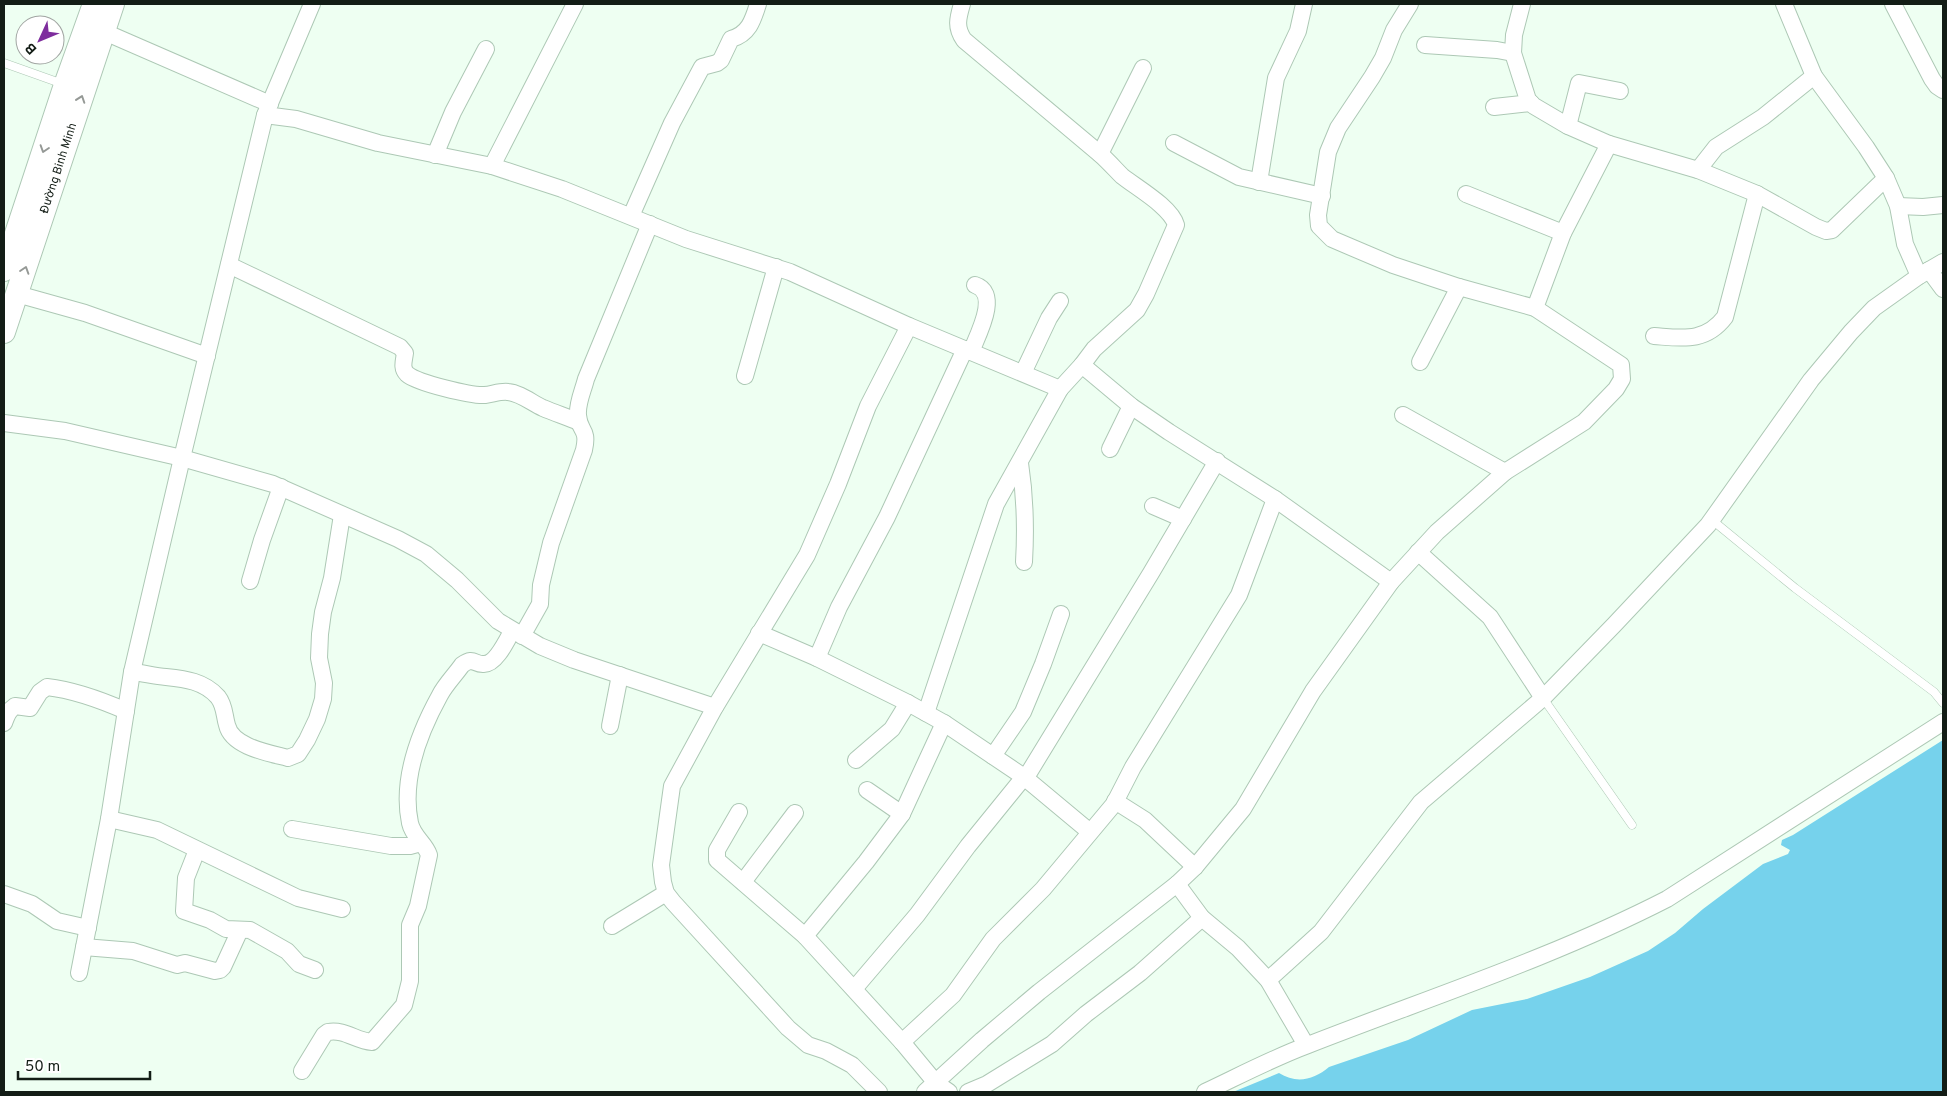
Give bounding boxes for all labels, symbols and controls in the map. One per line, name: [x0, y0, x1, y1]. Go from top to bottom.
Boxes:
north arrow: [15, 15, 65, 65]
text: B: [22, 39, 41, 57]
one-way arrow: [76, 95, 86, 103]
street label: Đường Binh Minh: [37, 121, 81, 216]
one-way arrow: [39, 144, 49, 153]
one-way arrow: [19, 266, 29, 274]
scale bar: [18, 1048, 150, 1080]
text: 50 m: [25, 1058, 60, 1077]

